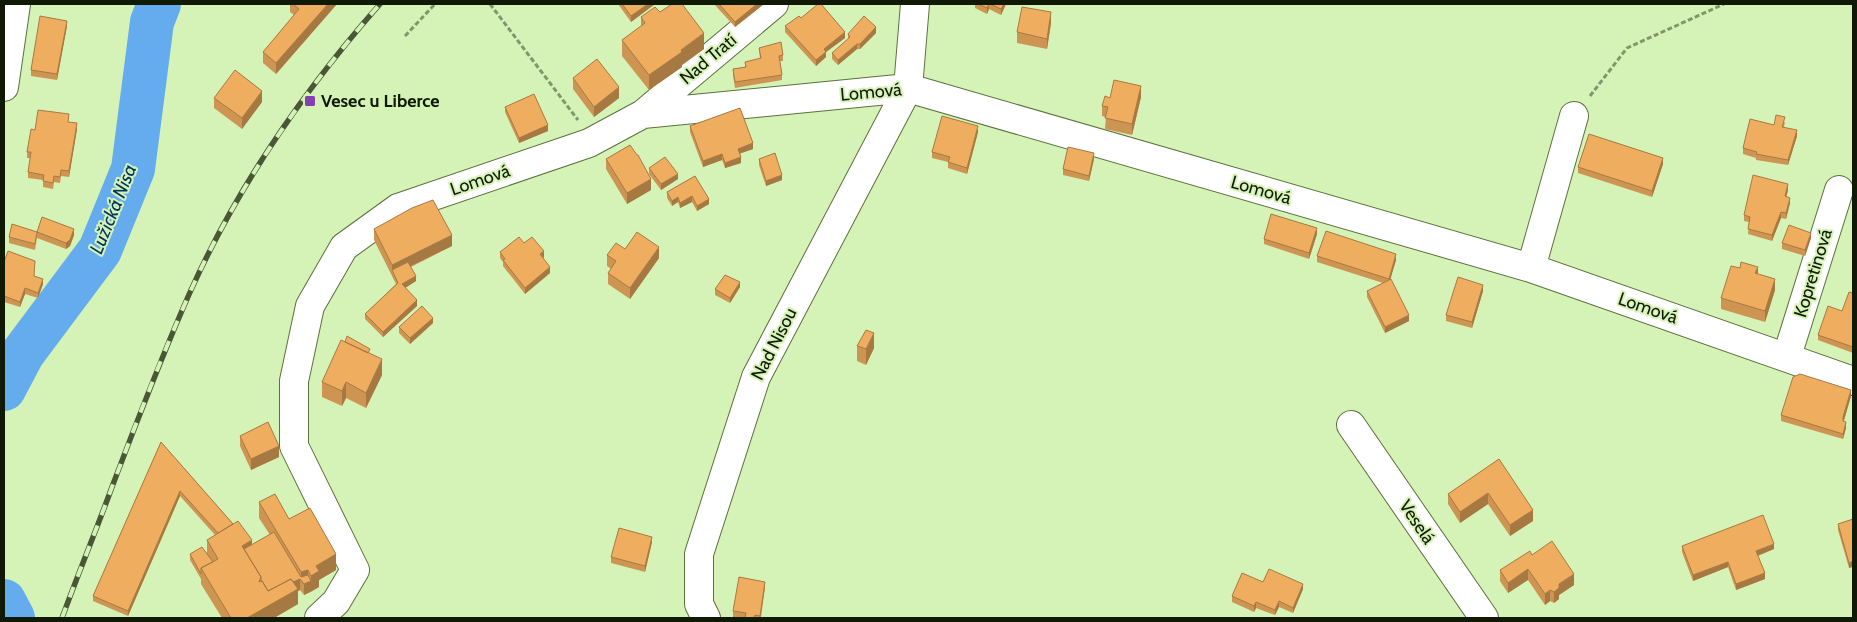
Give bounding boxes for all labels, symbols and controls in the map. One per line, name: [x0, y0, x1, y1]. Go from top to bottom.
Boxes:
street label: Nad Tratí: [675, 29, 741, 89]
street label: Lomová: [839, 78, 903, 106]
place label: Vesec u Liberce: [321, 90, 440, 112]
marker: Vesec u Liberce: [303, 94, 317, 108]
street label: Lomová: [447, 159, 513, 200]
water label: Lužická Nisa: [85, 161, 141, 257]
street label: Lomová: [1228, 171, 1294, 209]
street label: Kopretinová: [1789, 226, 1837, 320]
street label: Lomová: [1615, 288, 1681, 329]
street label: Nad Nisou: [746, 304, 802, 384]
street label: Veselá: [1394, 496, 1440, 549]

